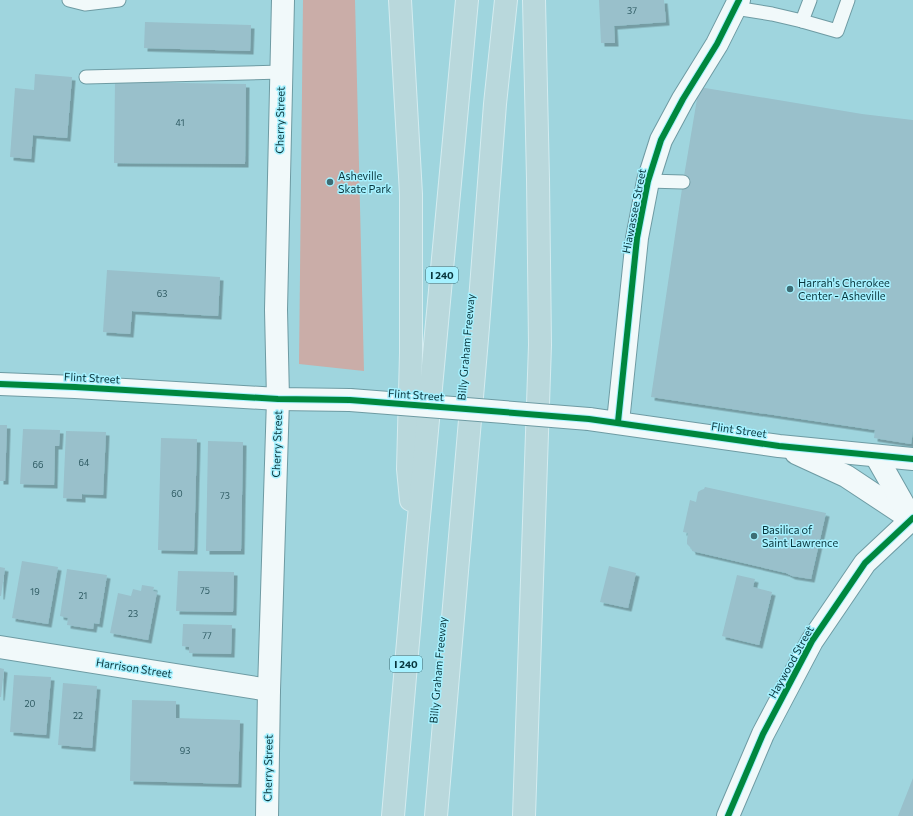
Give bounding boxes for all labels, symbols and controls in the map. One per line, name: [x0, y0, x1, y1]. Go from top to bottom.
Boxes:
house number: 37: [627, 5, 637, 16]
street label: Cherry Street: [272, 86, 287, 154]
house number: 41: [176, 117, 184, 128]
street label: Hiawassee Street: [619, 167, 648, 254]
place label: Asheville Skate Park: [338, 169, 392, 195]
marker: Asheville Skate Park: [325, 177, 335, 187]
road number: I 240: [426, 267, 458, 283]
place label: Harrah's Cherokee Center - Asheville: [798, 276, 890, 302]
marker: Harrah's Cherokee Center - Asheville: [785, 284, 795, 294]
house number: 63: [157, 288, 167, 299]
street label: Billy Graham Freeway: [454, 293, 477, 401]
street label: Flint Street: [64, 370, 121, 385]
street label: Flint Street: [388, 386, 445, 403]
street label: Cherry Street: [269, 410, 284, 478]
street label: Flint Street: [710, 419, 768, 440]
house number: 64: [79, 457, 90, 468]
house number: 66: [33, 459, 43, 470]
house number: 60: [171, 488, 183, 499]
house number: 73: [220, 490, 230, 501]
place label: Basilica of Saint Lawrence: [762, 523, 838, 549]
marker: Basilica of Saint Lawrence: [749, 531, 759, 541]
house number: 75: [200, 585, 210, 596]
house number: 19: [30, 586, 40, 597]
house number: 21: [79, 590, 87, 601]
house number: 23: [128, 608, 138, 619]
street label: Billy Graham Freeway: [426, 616, 449, 724]
street label: Haywood Street: [765, 623, 816, 700]
house number: 77: [202, 630, 212, 641]
street label: Harrison Street: [95, 655, 173, 680]
road number: I 240: [390, 656, 422, 672]
house number: 20: [25, 698, 36, 709]
house number: 22: [73, 710, 83, 721]
street label: Cherry Street: [260, 734, 275, 802]
house number: 93: [180, 745, 190, 756]

